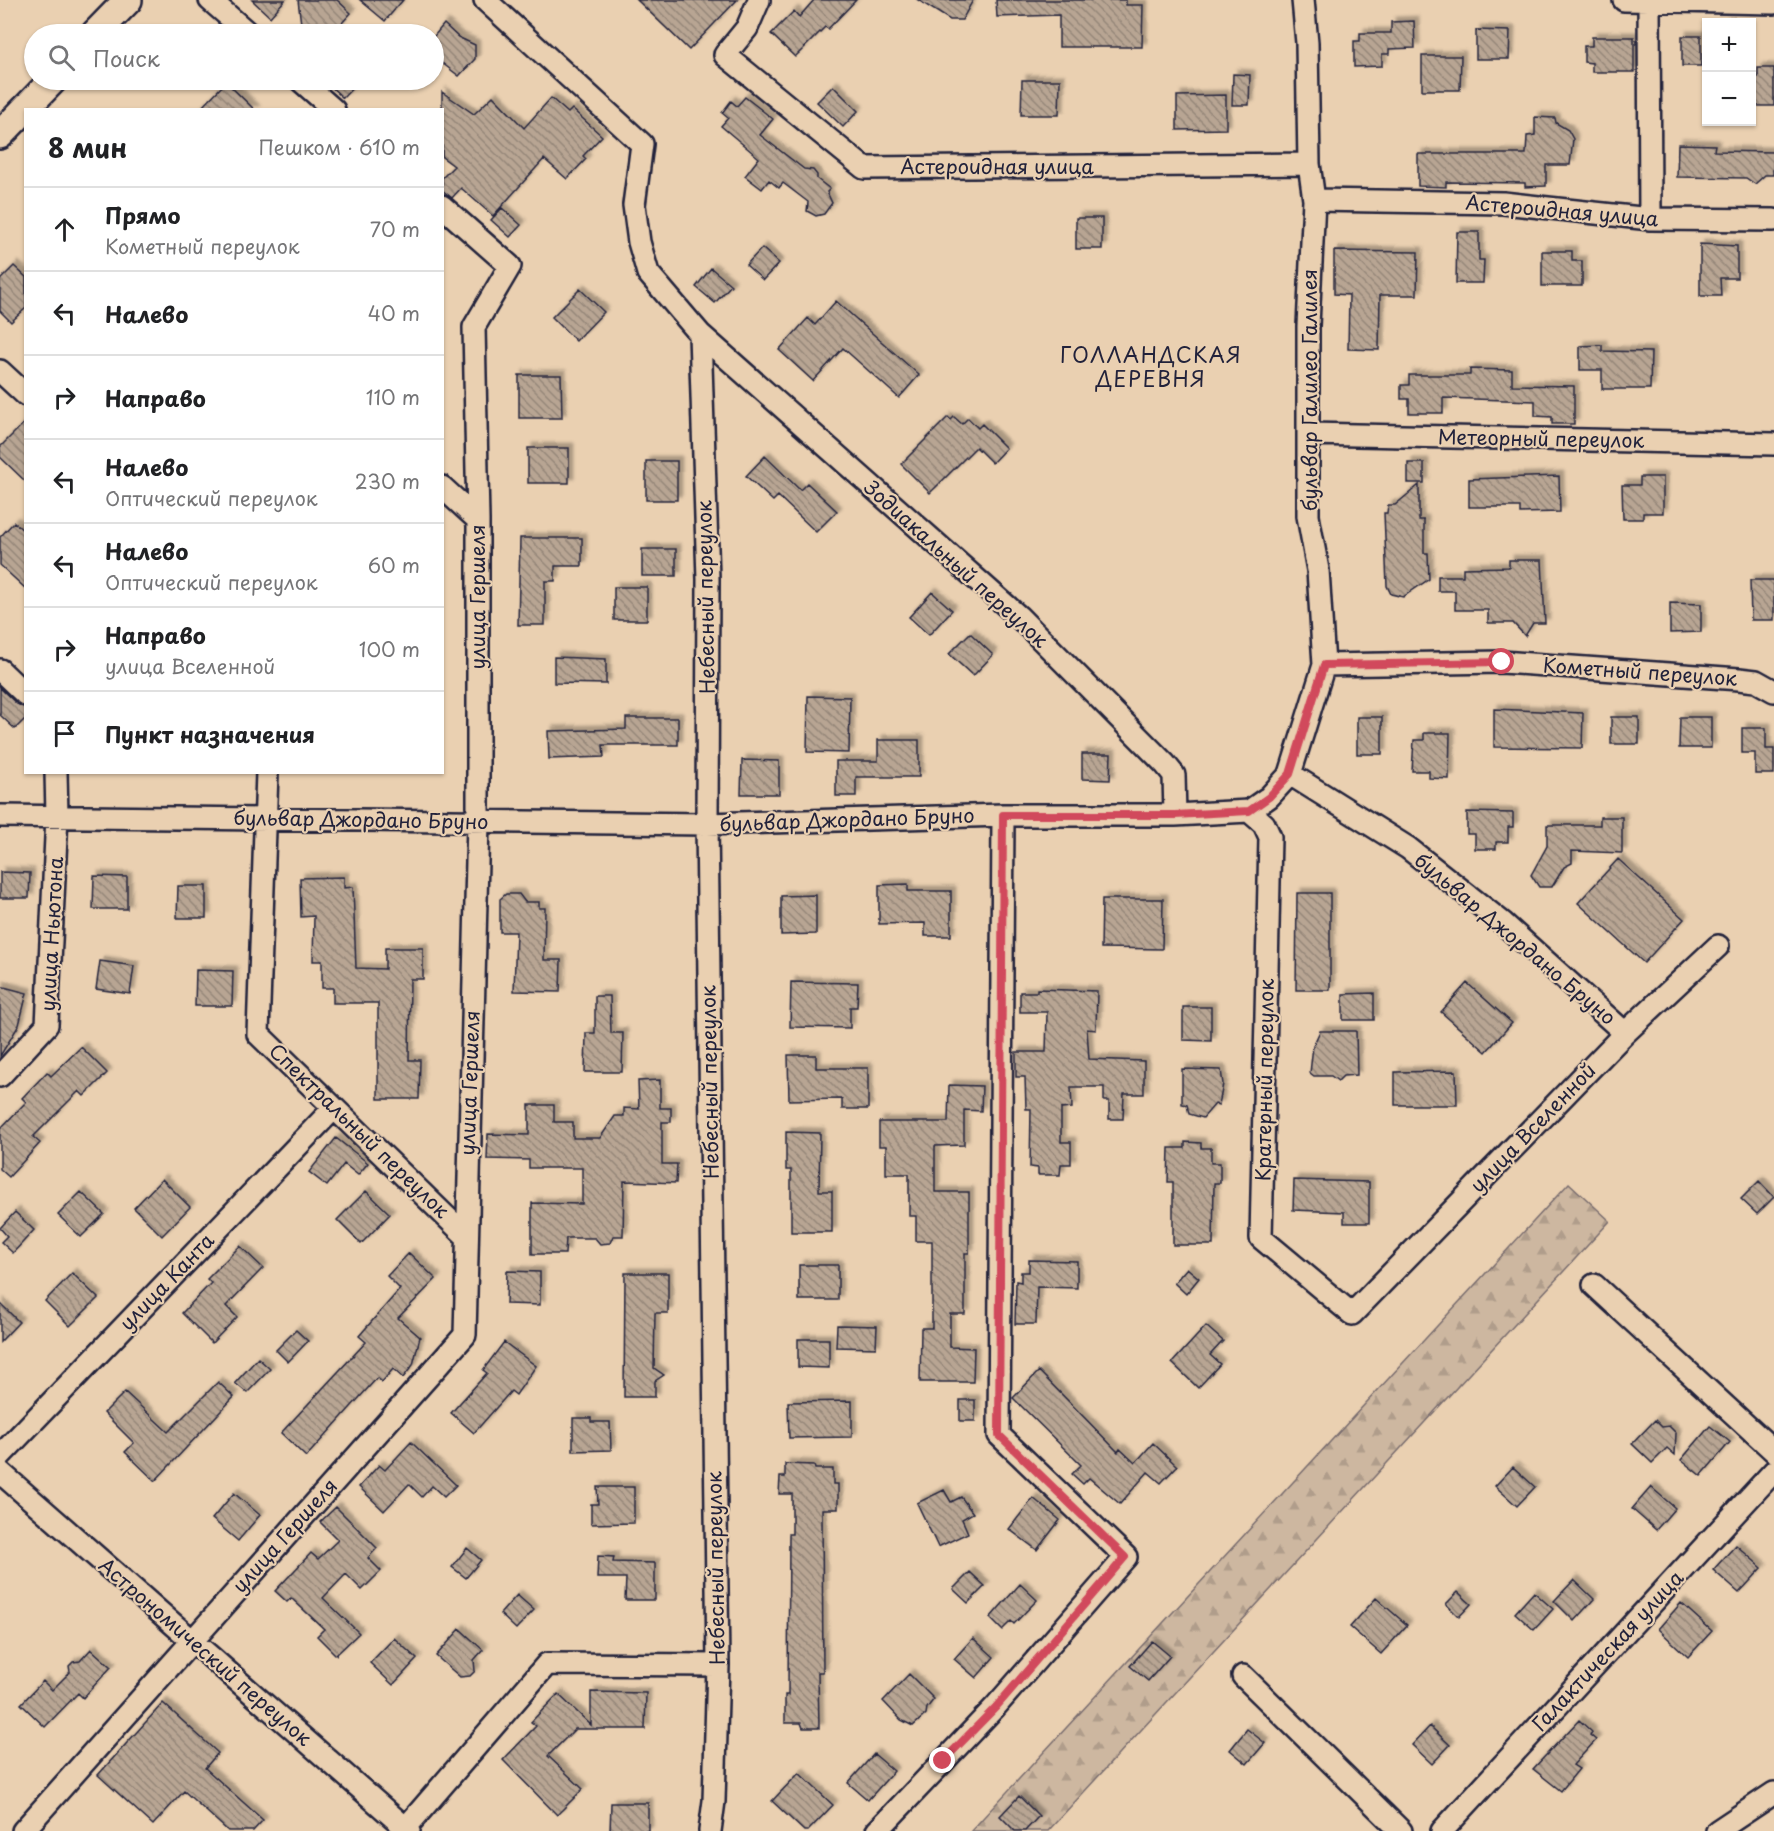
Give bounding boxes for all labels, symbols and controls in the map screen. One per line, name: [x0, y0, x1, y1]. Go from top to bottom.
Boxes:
map controls: [1702, 18, 1756, 126]
button: +: [1702, 18, 1756, 72]
search box: [24, 24, 444, 90]
icon: search: [45, 41, 78, 74]
text: Поиск: [93, 41, 160, 74]
button: −: [1702, 72, 1756, 126]
text: 8 мин: [48, 128, 127, 167]
text: Пешком · 610 m: [258, 132, 420, 162]
street label: Астероидная улица: [900, 151, 1094, 181]
street label: Астероидная улица: [1464, 187, 1660, 233]
text: Прямо: [105, 198, 180, 231]
icon: ahead: [48, 213, 81, 246]
text: 70 m: [370, 214, 420, 244]
text: Кометный переулок: [105, 231, 300, 261]
street label: бульвар Галилео Галилея: [1294, 269, 1324, 511]
icon: left: [48, 297, 81, 330]
text: Налево: [105, 297, 188, 330]
text: 40 m: [368, 298, 420, 328]
district label: ГОЛЛАНДСКАЯ ДЕРЕВНЯ: [1060, 338, 1242, 394]
icon: right: [48, 381, 81, 414]
text: Направо: [105, 381, 206, 414]
text: 110 m: [366, 382, 420, 412]
street label: Метеорный переулок: [1437, 421, 1645, 455]
text: Налево: [105, 450, 188, 483]
icon: left: [48, 465, 81, 498]
text: 230 m: [355, 466, 420, 496]
street label: Зодиакальный переулок: [857, 472, 1055, 654]
text: Оптический переулок: [105, 483, 318, 513]
street label: Небесный переулок: [688, 500, 722, 694]
street label: улица Гершеля: [462, 524, 492, 670]
text: Налево: [105, 534, 188, 567]
icon: left: [48, 549, 81, 582]
text: 60 m: [368, 550, 420, 580]
text: Оптический переулок: [105, 567, 318, 597]
text: Направо: [105, 618, 206, 651]
icon: right: [48, 633, 81, 666]
text: 100 m: [359, 634, 420, 664]
route start: [1488, 648, 1514, 674]
street label: Кометный переулок: [1542, 649, 1738, 693]
text: улица Вселенной: [105, 651, 275, 681]
icon: arrive: [48, 717, 81, 750]
text: Пункт назначения: [105, 717, 315, 750]
street label: бульвар Джордано Бруно: [719, 800, 975, 838]
street label: бульвар Джордано Бруно: [233, 802, 489, 836]
street label: бульвар Джордано Бруно: [1408, 845, 1623, 1032]
street label: улица Ньютона: [32, 855, 70, 1012]
street label: Кратерный переулок: [1247, 978, 1281, 1181]
street label: Небесный переулок: [692, 985, 726, 1179]
street label: улица Гершеля: [451, 1010, 487, 1156]
street label: Спектральный переулок: [263, 1036, 457, 1225]
street label: улица Вселенной: [1462, 1056, 1602, 1199]
street label: улица Канта: [112, 1225, 221, 1337]
street label: улица Гершеля: [225, 1471, 344, 1599]
street label: Небесный переулок: [698, 1471, 732, 1665]
street label: Астрономический переулок: [93, 1550, 319, 1752]
street label: Галактическая улица: [1525, 1563, 1690, 1738]
route end: [929, 1747, 955, 1773]

